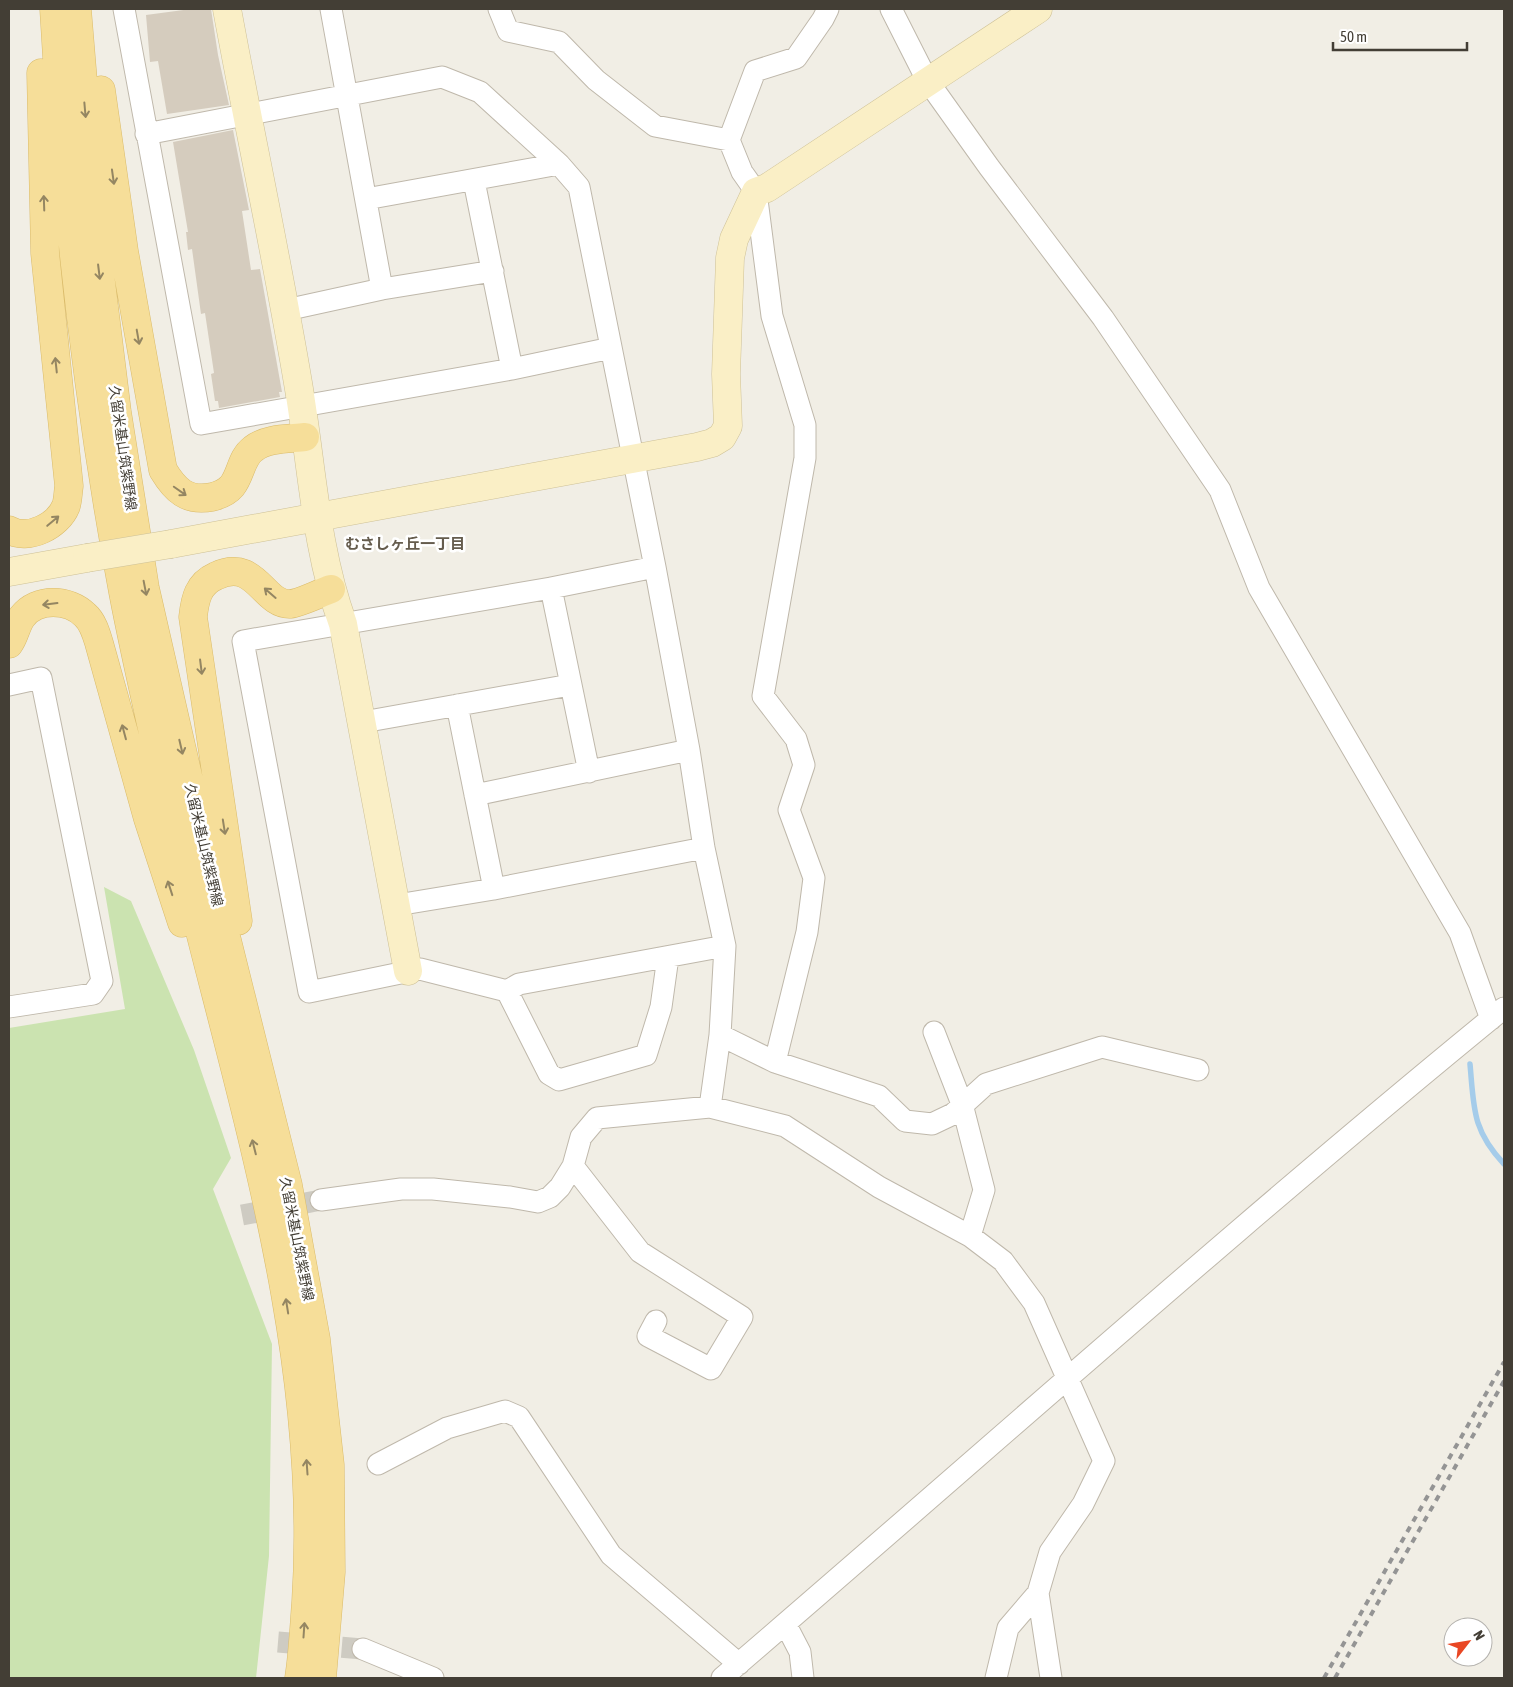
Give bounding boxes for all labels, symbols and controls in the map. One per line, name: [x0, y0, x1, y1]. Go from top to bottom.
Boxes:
scale bar: [1333, 20, 1467, 52]
text: 50 m: [1340, 28, 1367, 45]
one-way arrow: [80, 101, 90, 117]
one-way arrow: [108, 169, 118, 185]
one-way arrow: [39, 195, 48, 211]
one-way arrow: [94, 263, 104, 279]
one-way arrow: [134, 329, 144, 345]
one-way arrow: [52, 357, 61, 373]
street label: 久留米基山筑紫野線: [106, 384, 140, 512]
one-way arrow: [173, 486, 187, 496]
one-way arrow: [47, 516, 60, 527]
district label: むさしヶ丘一丁目: [345, 535, 465, 552]
one-way arrow: [141, 580, 151, 596]
one-way arrow: [264, 588, 277, 599]
one-way arrow: [43, 599, 59, 609]
one-way arrow: [196, 658, 206, 674]
one-way arrow: [119, 725, 128, 741]
one-way arrow: [177, 738, 186, 754]
street label: 久留米基山筑紫野線: [182, 782, 226, 908]
one-way arrow: [219, 819, 229, 835]
one-way arrow: [165, 880, 175, 896]
one-way arrow: [249, 1140, 258, 1156]
street label: 久留米基山筑紫野線: [277, 1176, 317, 1302]
one-way arrow: [281, 1299, 291, 1315]
one-way arrow: [302, 1460, 311, 1476]
north arrow: [1443, 1617, 1493, 1667]
one-way arrow: [300, 1622, 309, 1638]
text: N: [1470, 1628, 1488, 1643]

